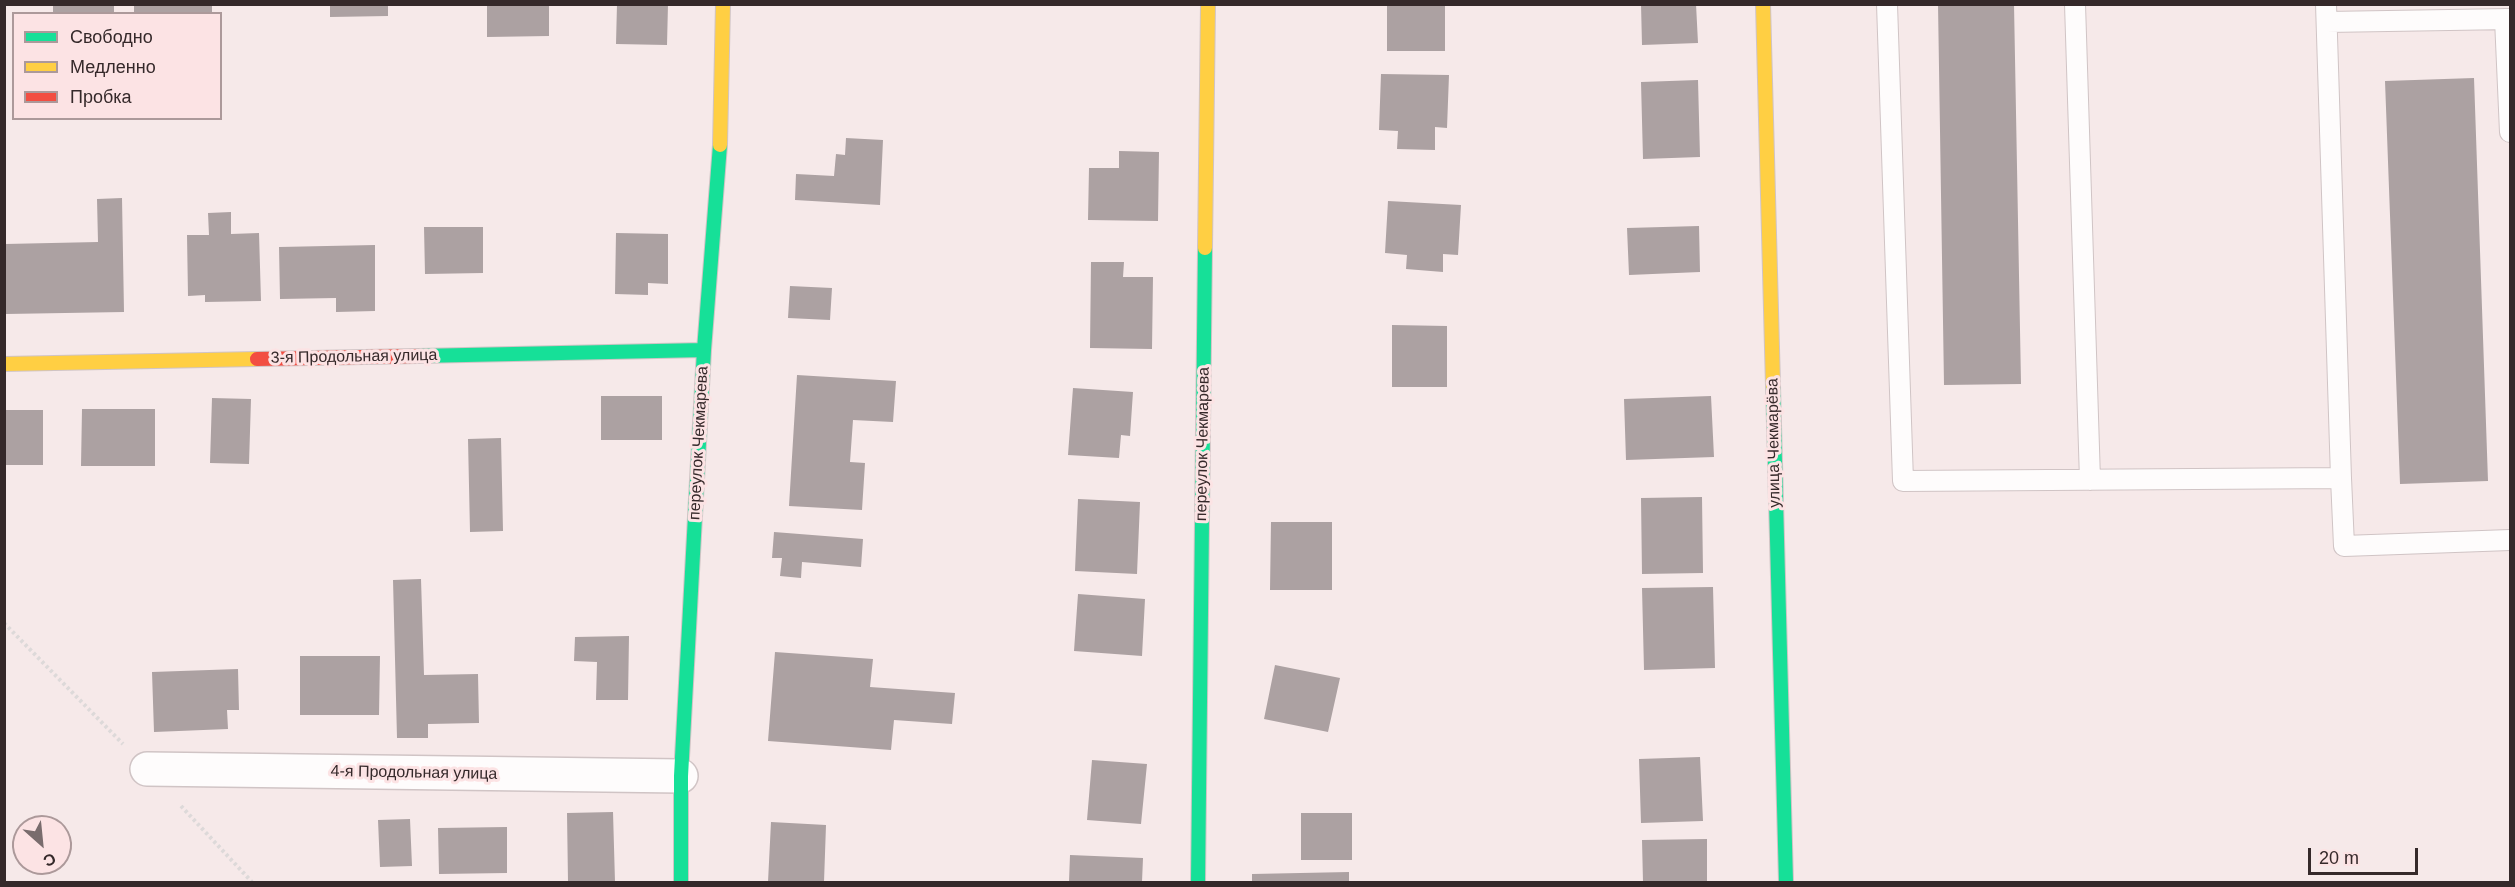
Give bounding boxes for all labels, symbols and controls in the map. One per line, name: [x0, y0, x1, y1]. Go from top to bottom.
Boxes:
legend: [12, 12, 222, 120]
text: Свободно: [70, 27, 153, 47]
text: Медленно: [70, 57, 156, 77]
text: Пробка: [70, 87, 132, 107]
street label: 3-я Продольная улица: [271, 346, 437, 368]
street label: переулок Чекмарева: [685, 366, 713, 520]
street label: переулок Чекмарева: [1192, 367, 1214, 521]
street label: улица Чекмарёва: [1763, 378, 1785, 508]
street label: 4-я Продольная улица: [331, 762, 497, 784]
north arrow: [12, 815, 72, 875]
scale bar: [2311, 836, 2420, 874]
text: 20 m: [2319, 848, 2359, 868]
text: С: [40, 850, 59, 870]

